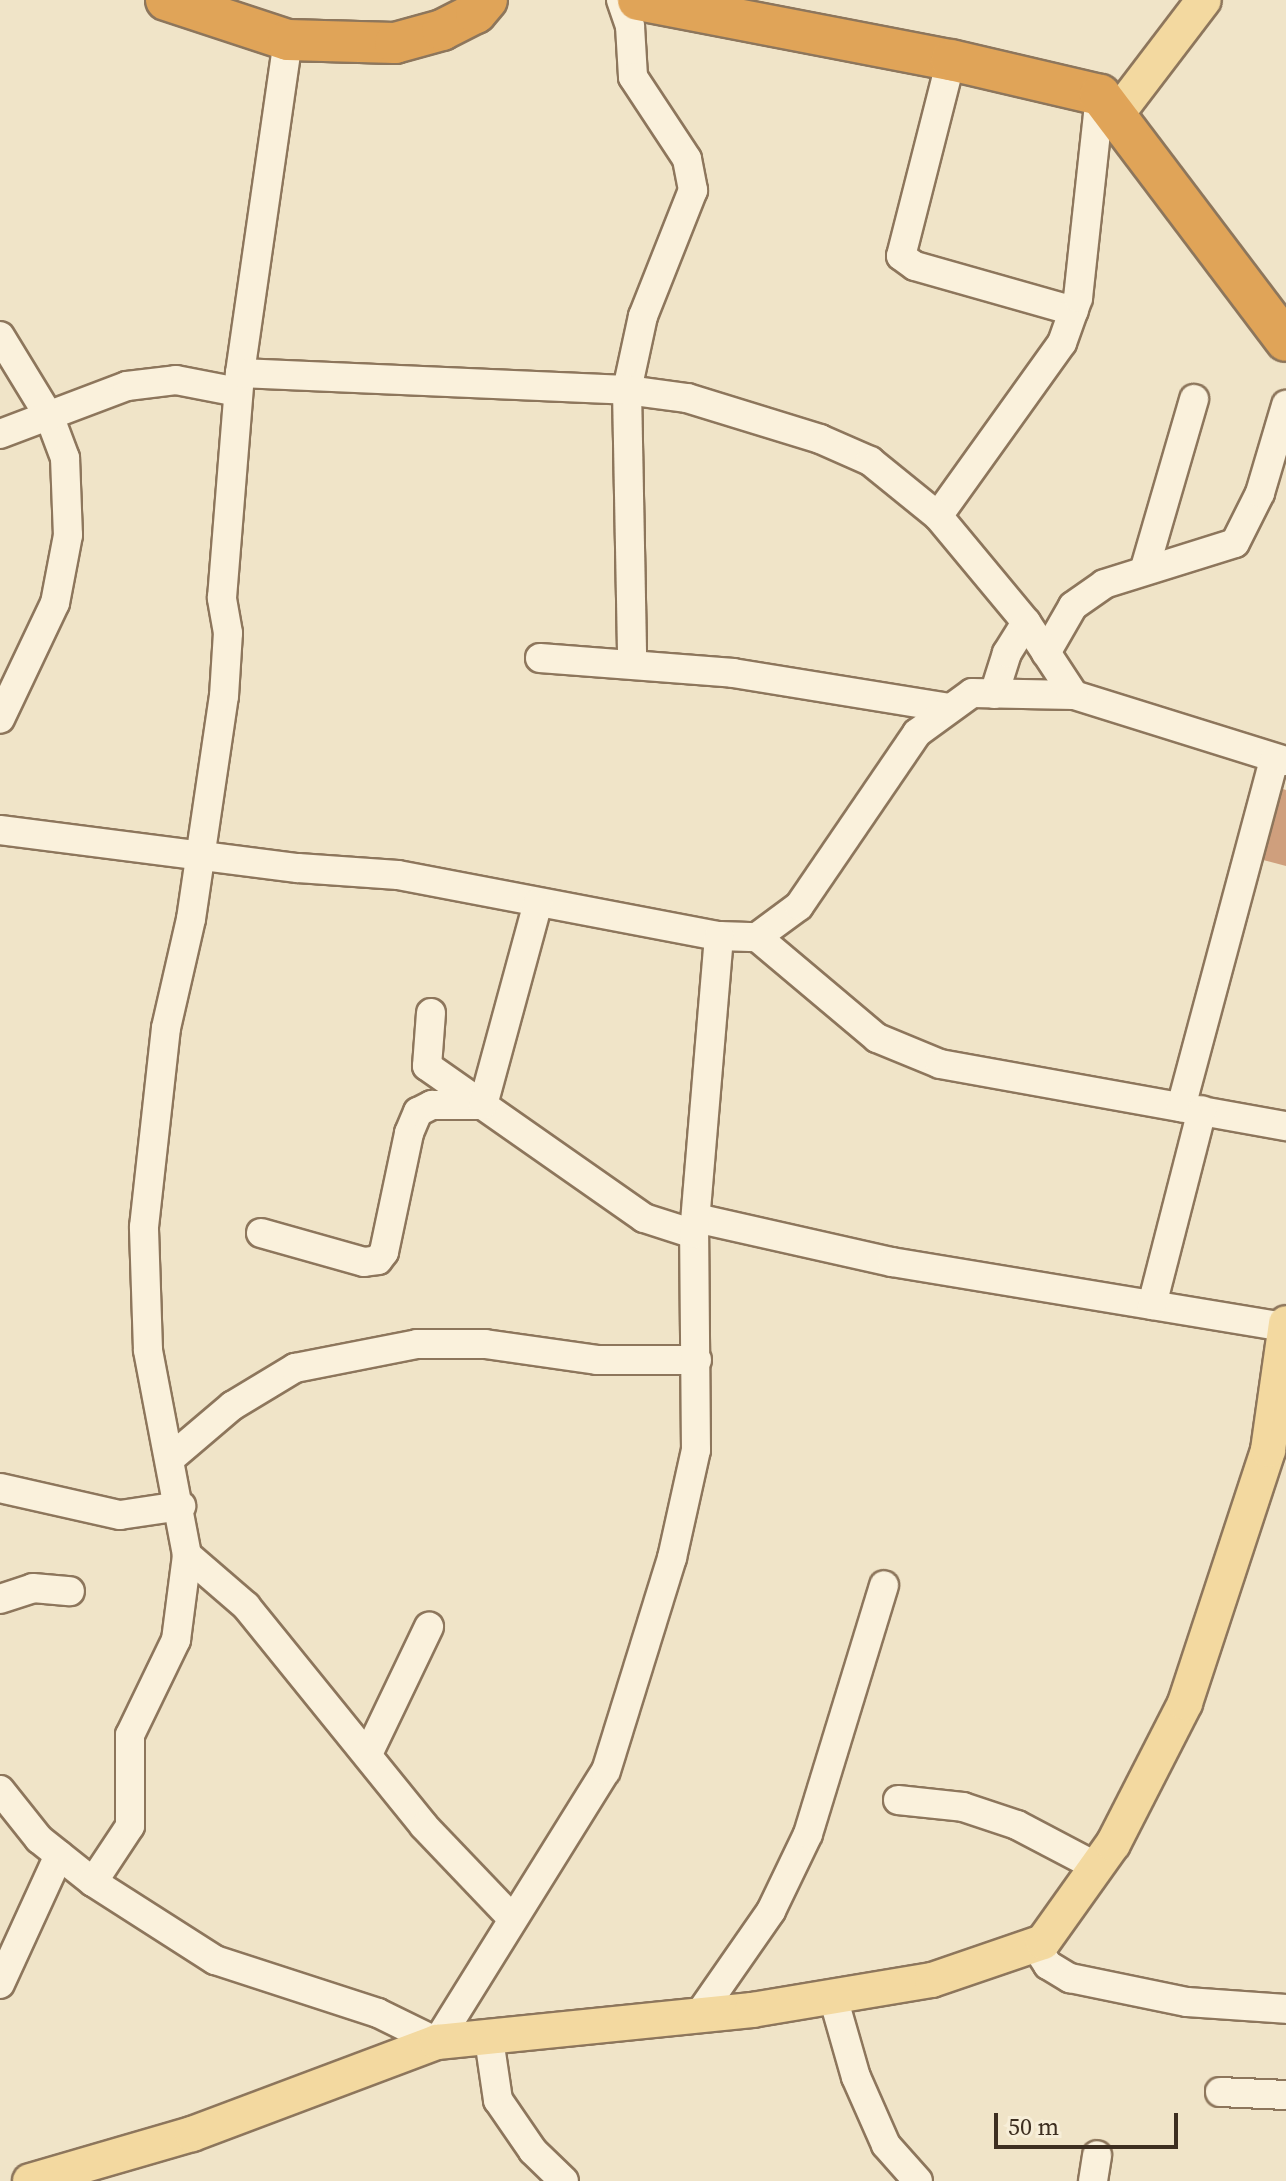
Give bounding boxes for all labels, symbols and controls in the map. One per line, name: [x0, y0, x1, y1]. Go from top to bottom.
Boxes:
scale bar: [998, 2097, 1182, 2147]
text: 50 m: [1008, 2110, 1059, 2143]

